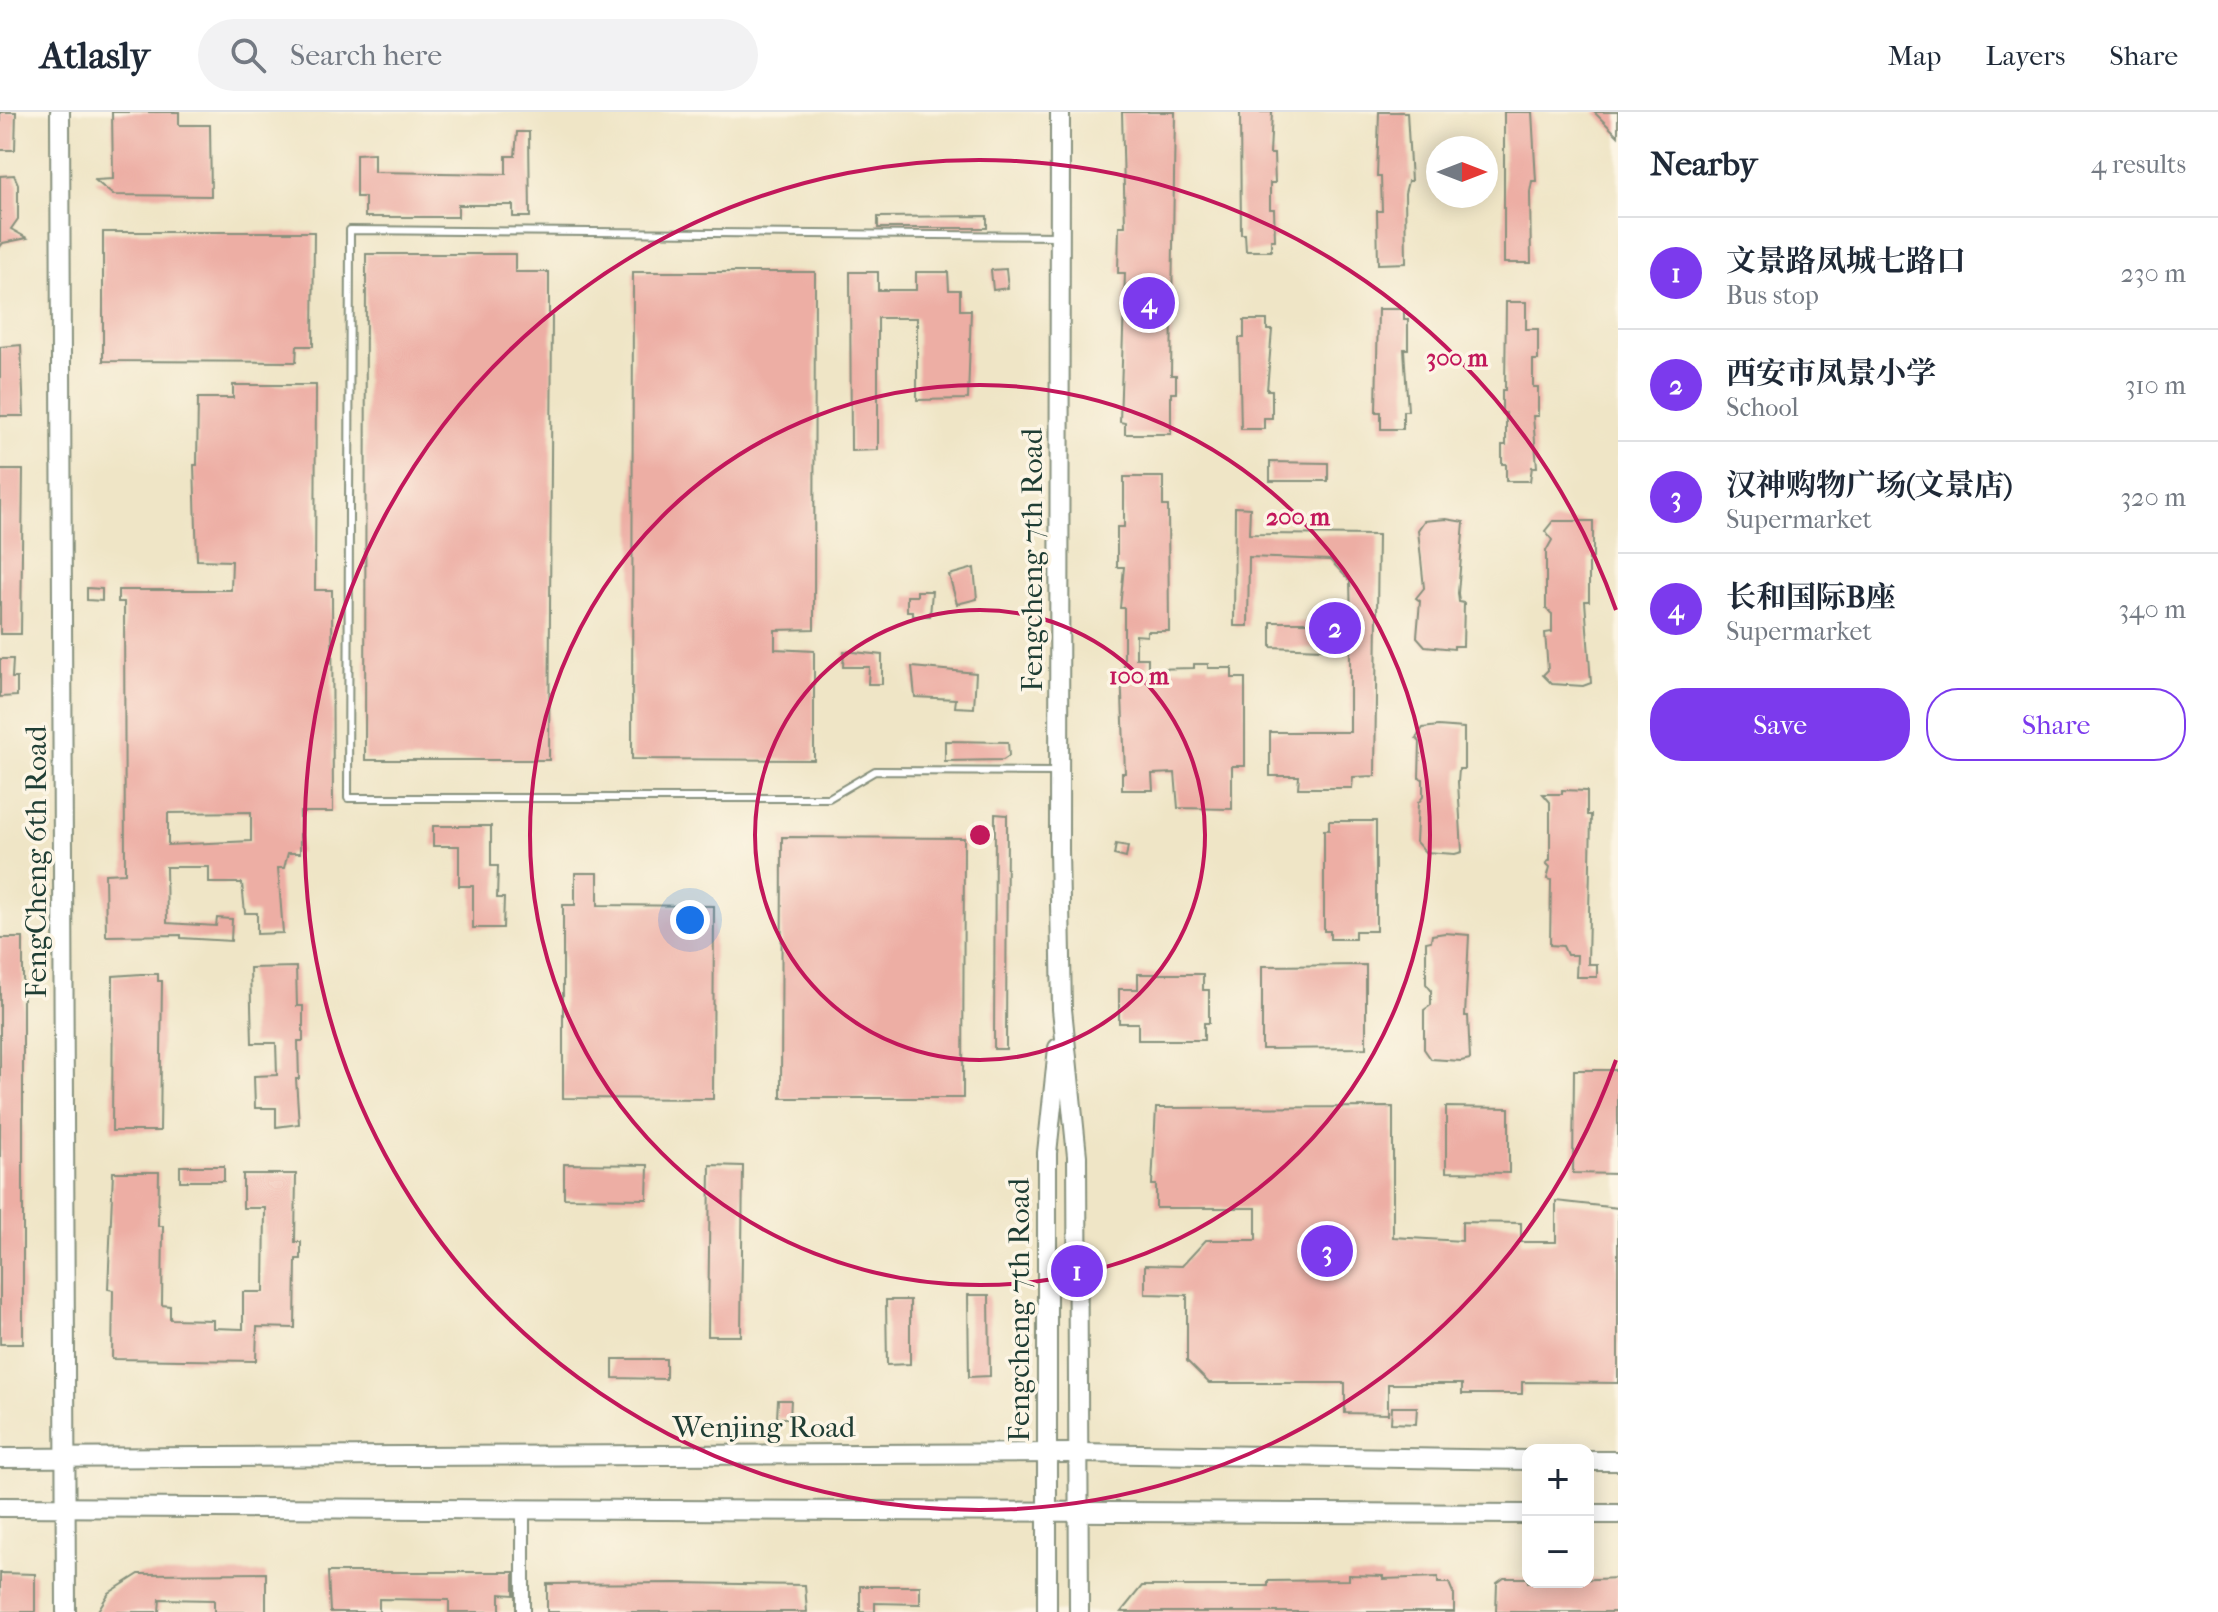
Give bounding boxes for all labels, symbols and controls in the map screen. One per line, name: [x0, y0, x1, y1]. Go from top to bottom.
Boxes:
search box: [198, 19, 758, 91]
text: Atlasly: [40, 33, 150, 78]
icon: search: [226, 33, 270, 77]
text: Search here: [290, 38, 442, 73]
text: Map: [1888, 39, 1941, 72]
text: Layers: [1985, 39, 2065, 72]
text: Share: [2109, 39, 2178, 72]
north arrow: [1426, 136, 1498, 208]
text: Nearby: [1650, 144, 1757, 184]
text: 4 results: [2091, 149, 2186, 180]
text: 文景路凤城七路口: [1726, 244, 1966, 279]
text: 1: [1671, 258, 1681, 289]
text: 230 m: [2120, 258, 2186, 289]
pin: 4: [1123, 273, 1175, 333]
text: Bus stop: [1726, 280, 1819, 311]
text: 300 m: [1426, 344, 1489, 372]
text: 西安市凤景小学: [1726, 356, 1936, 391]
text: 2: [1669, 370, 1683, 401]
text: 310 m: [2125, 370, 2186, 401]
text: School: [1726, 392, 1799, 423]
street label: Fengcheng 7th Road: [1015, 427, 1050, 692]
text: 汉神购物广场(文景店): [1726, 468, 2013, 503]
text: 3: [1671, 482, 1681, 513]
text: 320 m: [2120, 482, 2186, 513]
text: 200 m: [1266, 503, 1331, 531]
text: Supermarket: [1726, 504, 1872, 535]
text: 长和国际B座: [1726, 580, 1896, 615]
text: 4: [1668, 594, 1684, 625]
text: 340 m: [2118, 594, 2186, 625]
pin: 2: [1309, 598, 1361, 658]
text: Supermarket: [1726, 616, 1872, 647]
text: 100 m: [1109, 662, 1170, 690]
button: Save: [1650, 688, 1910, 761]
button: Share: [1926, 688, 2186, 761]
street label: FengCheng 6th Road: [19, 725, 54, 999]
centre of rings: [966, 821, 994, 849]
your location: [670, 900, 710, 940]
street label: Fengcheng 7th Road: [1002, 1177, 1037, 1442]
pin: 3: [1301, 1221, 1353, 1281]
pin: 1: [1051, 1241, 1103, 1301]
street label: Wenjing Road: [672, 1410, 856, 1445]
map controls: [1522, 1444, 1594, 1588]
button: +: [1522, 1444, 1594, 1516]
button: −: [1522, 1516, 1594, 1588]

